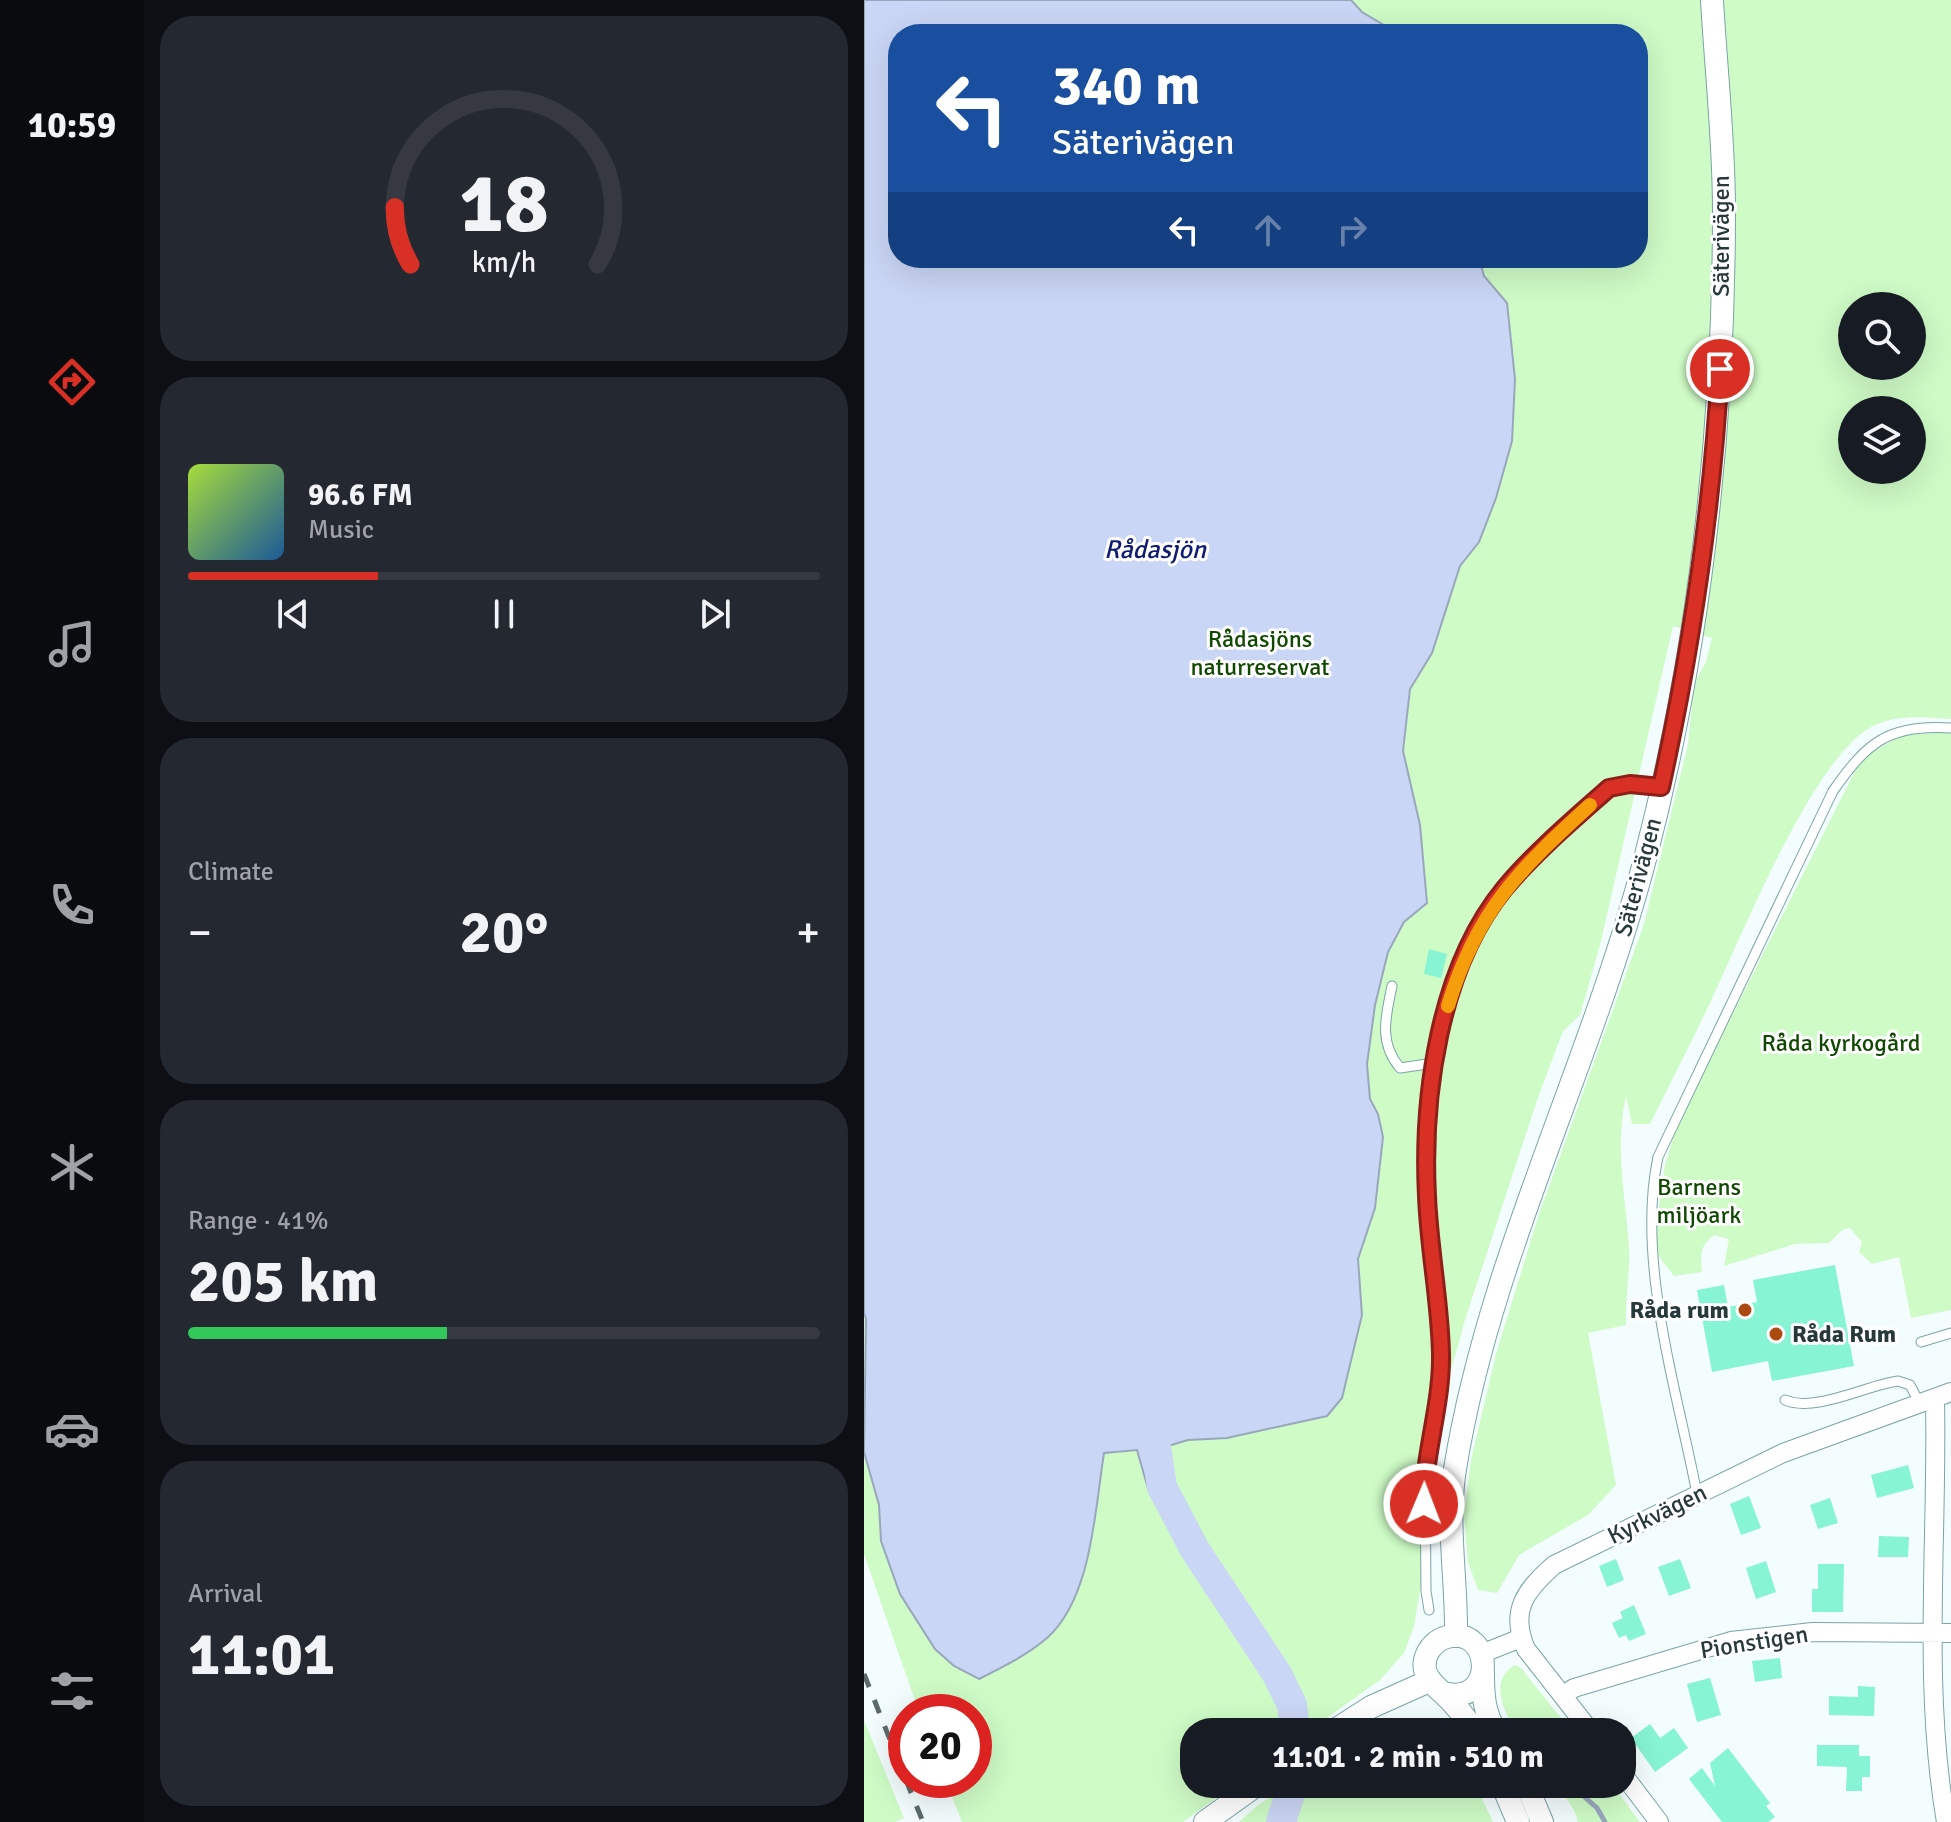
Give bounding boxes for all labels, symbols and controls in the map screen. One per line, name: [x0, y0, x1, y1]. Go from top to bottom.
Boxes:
text: 340 m: [1052, 51, 1200, 120]
icon: left: [920, 56, 1024, 160]
text: 10:59: [28, 103, 116, 148]
text: Säterivägen: [1052, 120, 1235, 165]
text: 18: [459, 152, 549, 254]
street label: Säterivägen: [1706, 175, 1736, 297]
icon: left: [1162, 208, 1206, 252]
icon: ahead: [1246, 208, 1290, 252]
icon: right: [1330, 208, 1374, 252]
text: km/h: [472, 245, 536, 280]
map controls: [1838, 292, 1926, 484]
button: search: [1838, 292, 1926, 380]
pin: [1686, 335, 1754, 403]
icon: arrive: [1698, 347, 1742, 391]
icon: directions: [44, 354, 100, 410]
button: layers: [1838, 396, 1926, 484]
text: 96.6 FM: [308, 477, 413, 514]
text: Music: [308, 514, 374, 546]
water label: Rådasjön: [1104, 534, 1207, 566]
icon: previous: [271, 592, 315, 636]
icon: pause: [482, 592, 526, 636]
icon: next: [693, 592, 737, 636]
icon: music: [44, 616, 100, 672]
park label: Rådasjöns naturreservat: [1191, 624, 1330, 682]
street label: Säterivägen: [1608, 814, 1668, 940]
text: Climate: [188, 856, 274, 888]
icon: phone: [44, 877, 100, 933]
text: 20°: [460, 896, 548, 970]
text: −: [188, 906, 212, 960]
text: +: [796, 906, 820, 960]
park label: Råda kyrkogård: [1762, 1028, 1920, 1058]
icon: climate: [44, 1139, 100, 1195]
park label: Barnens miljöark: [1657, 1172, 1741, 1230]
text: Range · 41%: [188, 1205, 329, 1237]
text: 205 km: [188, 1245, 378, 1319]
place label: Råda rum: [1630, 1295, 1729, 1325]
marker: Råda rum: [1736, 1301, 1754, 1319]
place label: Råda Rum: [1792, 1319, 1896, 1349]
marker: Råda Rum: [1767, 1325, 1785, 1343]
icon: car: [44, 1401, 100, 1457]
position arrow: [1382, 1462, 1466, 1546]
street label: Kyrkvägen: [1602, 1477, 1712, 1551]
text: Arrival: [188, 1578, 263, 1610]
text: 11:01: [188, 1618, 335, 1692]
street label: Pionstigen: [1698, 1619, 1810, 1665]
icon: filters: [44, 1663, 100, 1719]
speed limit sign: 20: [888, 1694, 992, 1798]
text: 11:01 · 2 min · 510 m: [1272, 1739, 1544, 1776]

